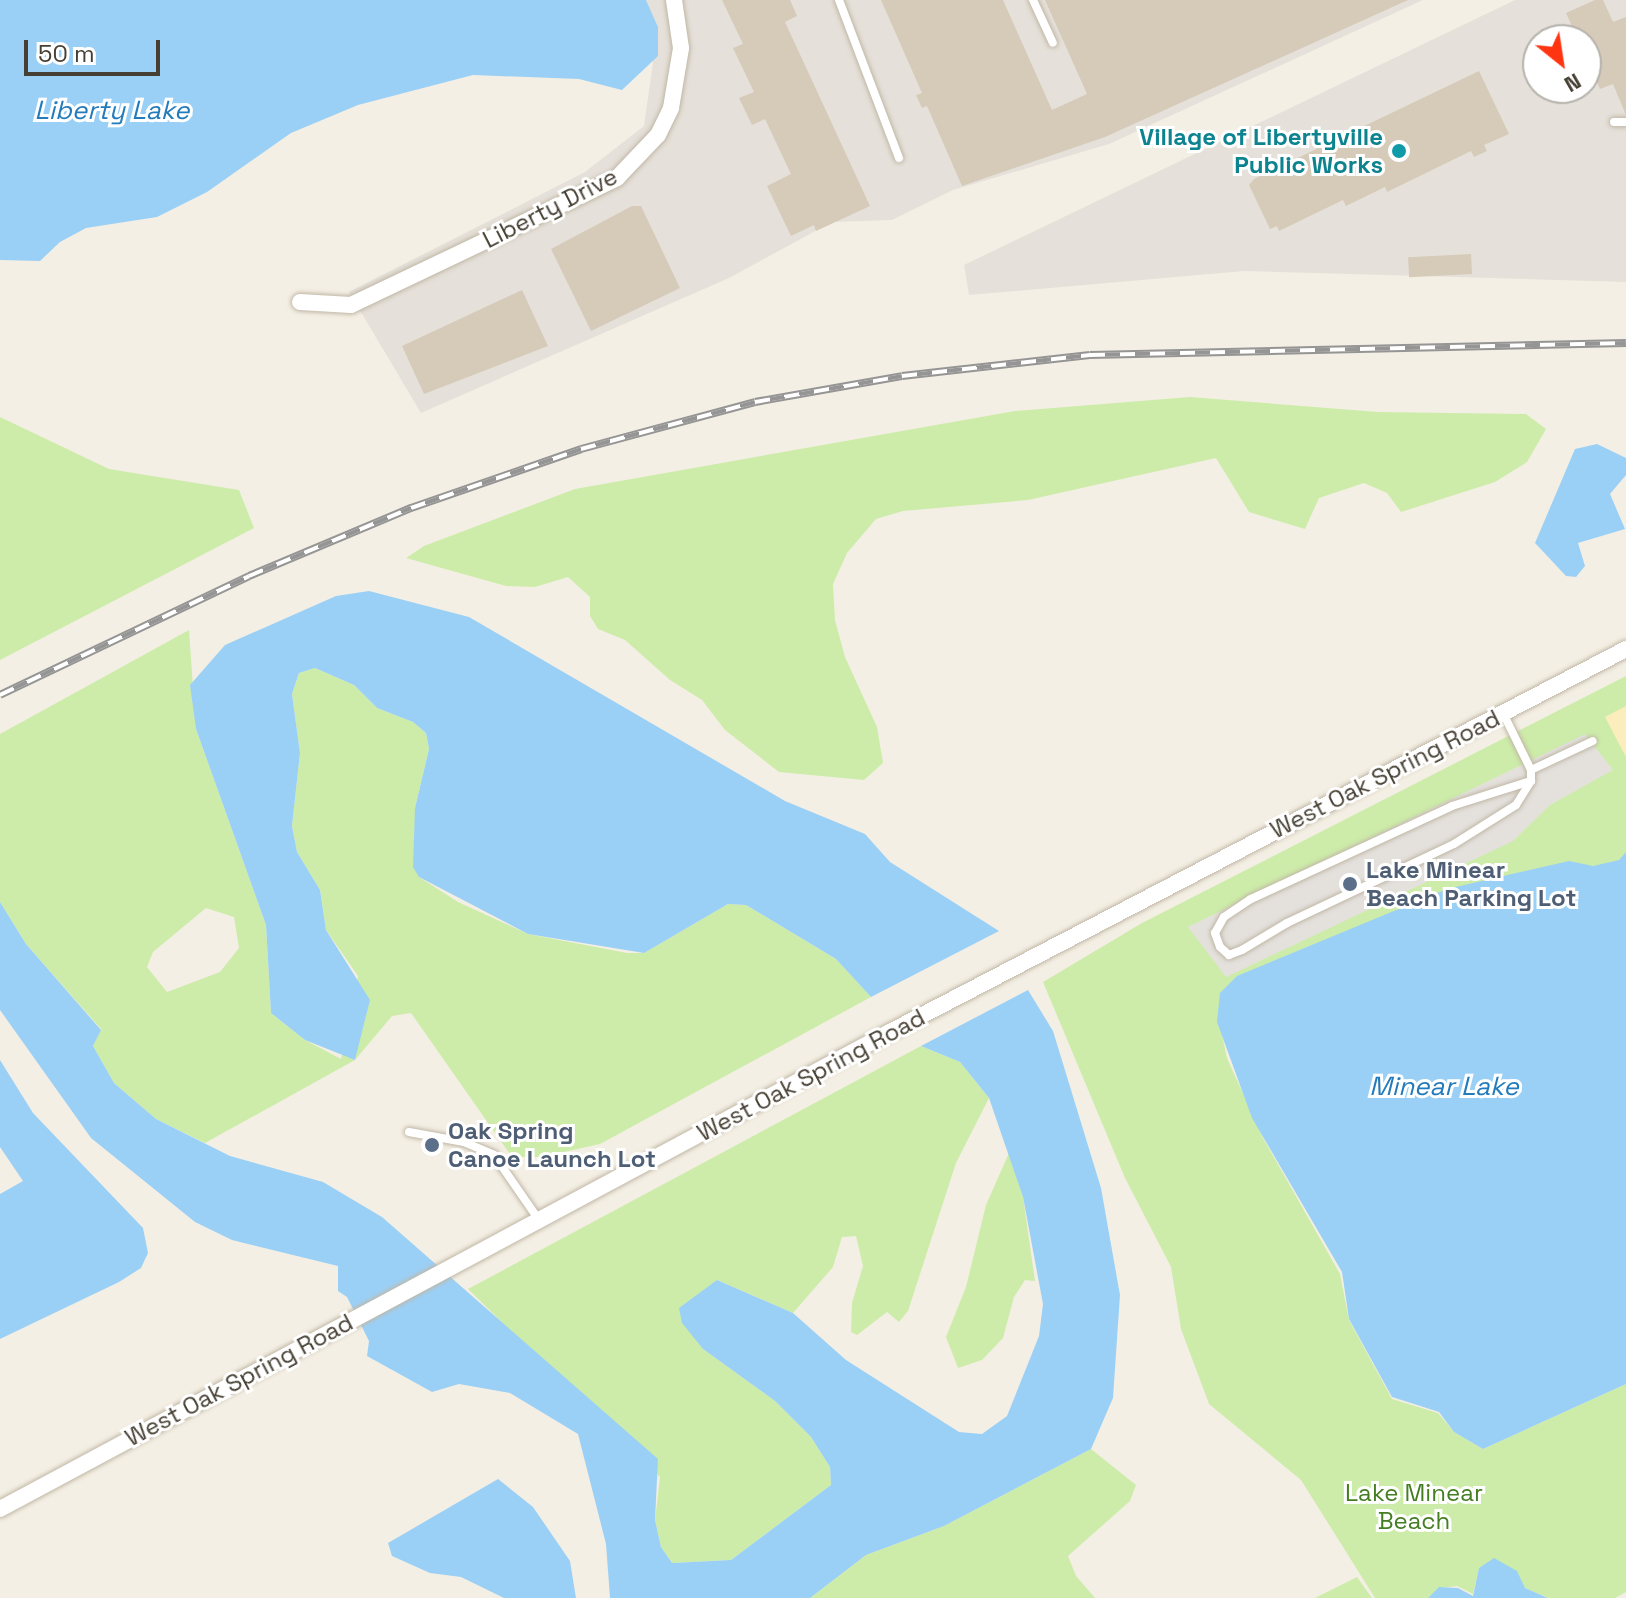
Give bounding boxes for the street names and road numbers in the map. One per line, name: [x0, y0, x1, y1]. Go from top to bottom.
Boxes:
street label: Liberty Drive: [478, 162, 622, 254]
street label: West Oak Spring Road: [1265, 704, 1505, 844]
street label: West Oak Spring Road: [692, 1003, 930, 1147]
street label: West Oak Spring Road: [120, 1308, 358, 1452]

